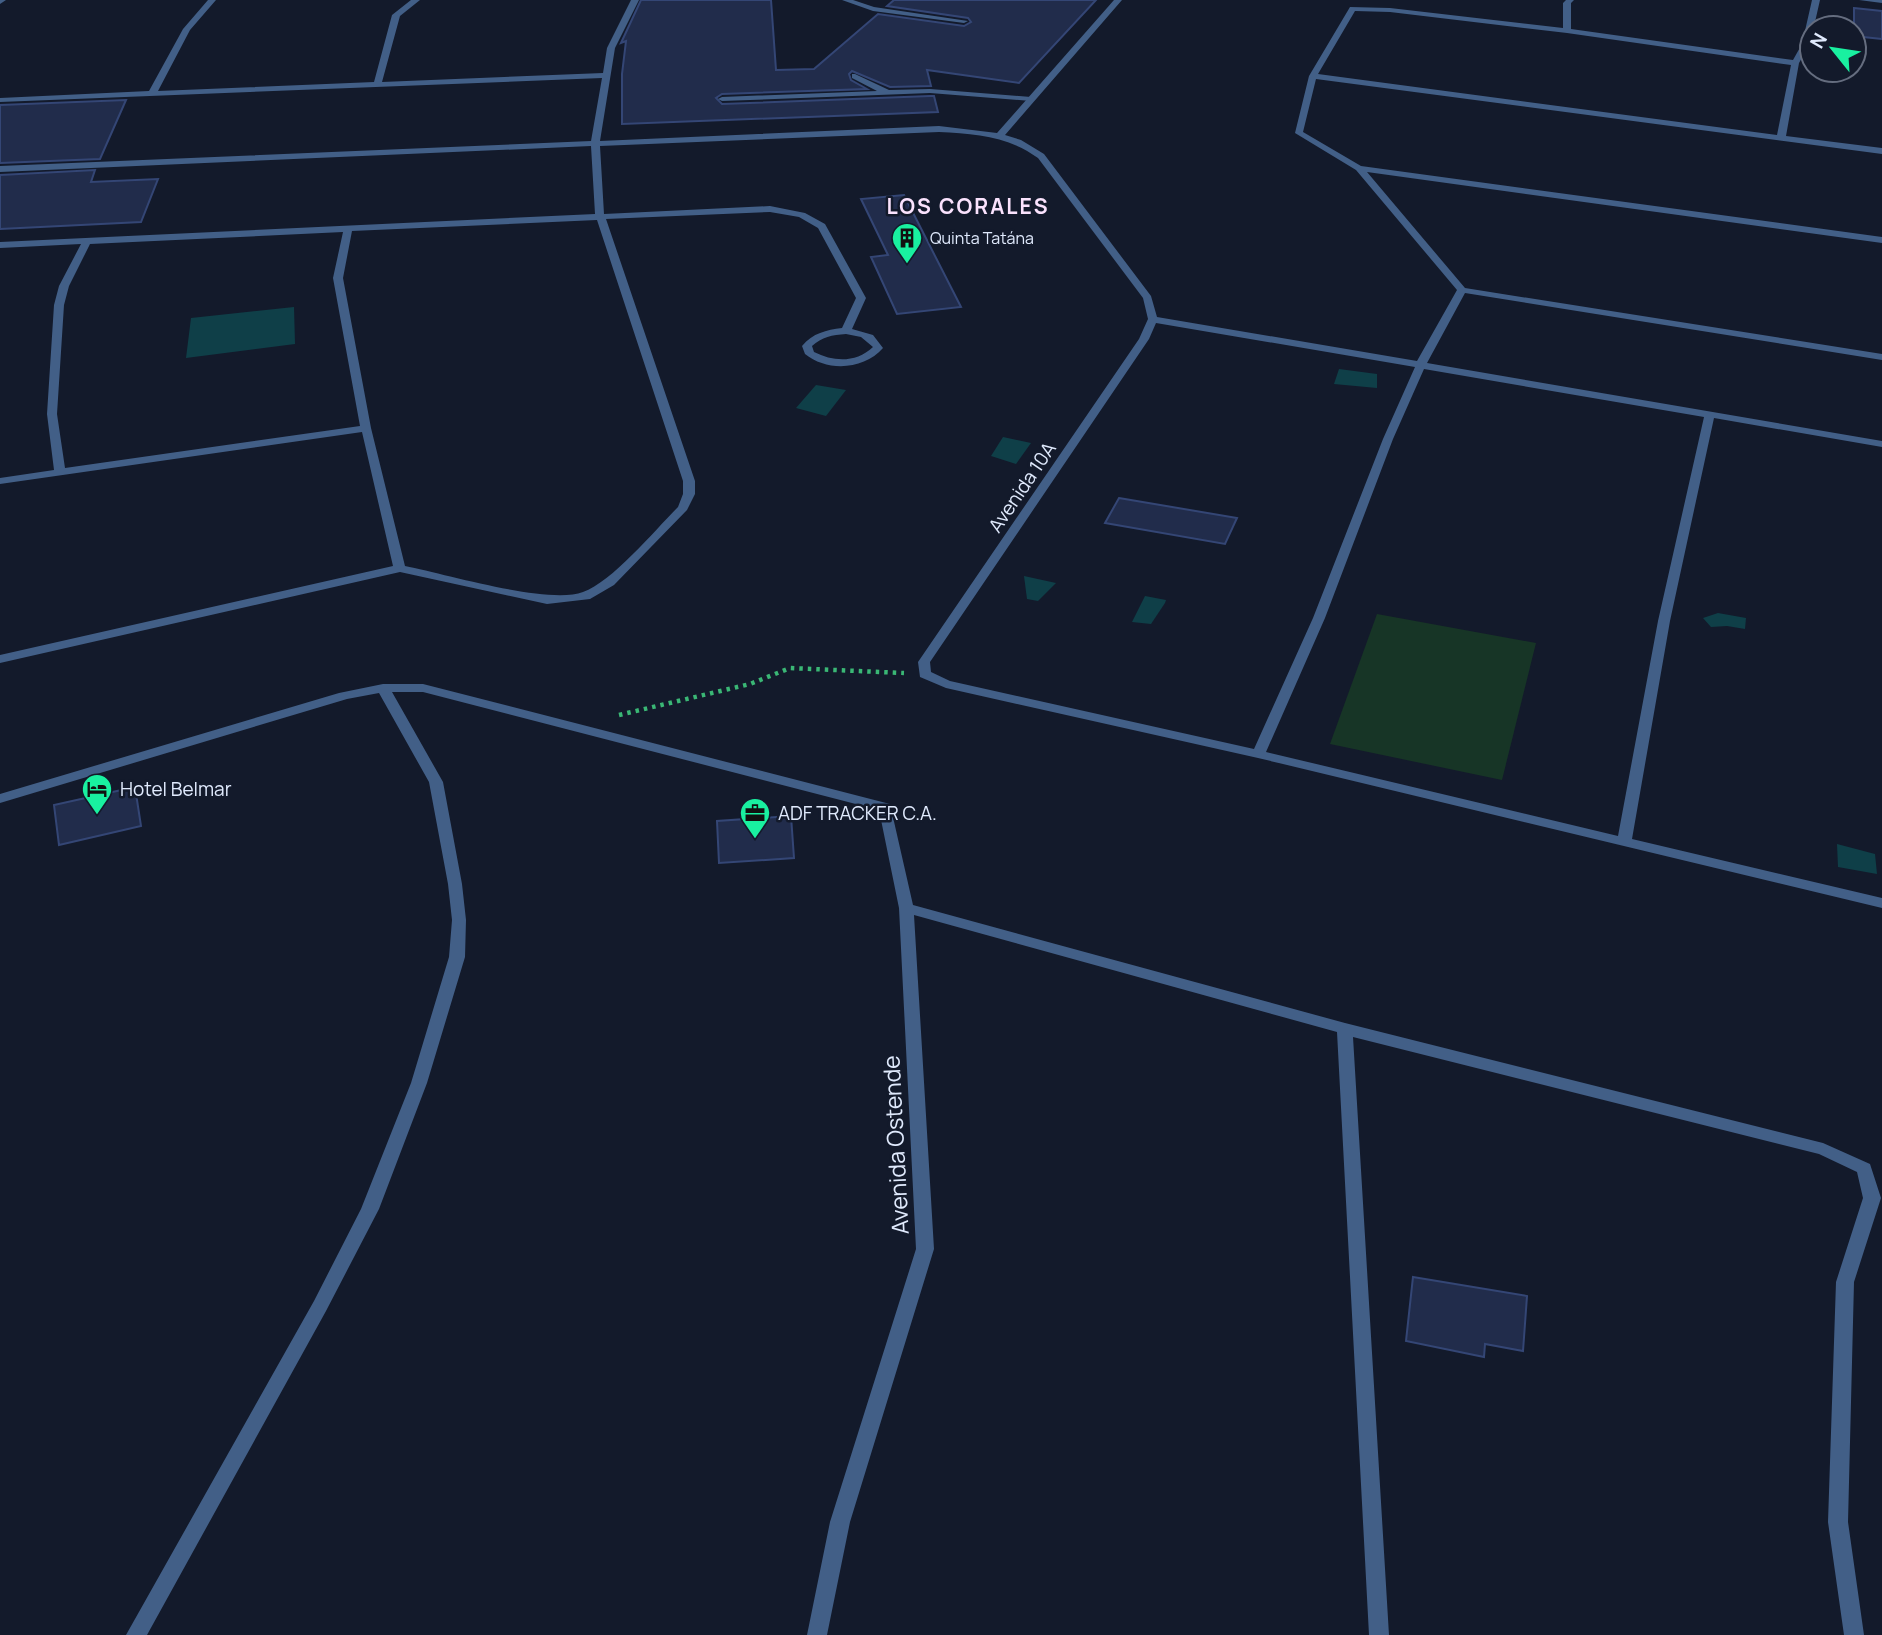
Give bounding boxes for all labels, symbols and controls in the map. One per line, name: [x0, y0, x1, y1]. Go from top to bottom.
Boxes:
north arrow: [1798, 14, 1868, 84]
text: N: [1804, 28, 1833, 53]
district label: LOS CORALES: [887, 192, 1049, 220]
building icon: Quinta Tatána: [890, 221, 924, 265]
place label: Quinta Tatána: [930, 227, 1034, 249]
street label: Avenida 10A: [982, 437, 1062, 537]
hotel icon: Hotel Belmar: [80, 772, 114, 816]
place label: Hotel Belmar: [120, 776, 232, 802]
office icon: ADF TRACKER C.A.: [738, 796, 772, 840]
place label: ADF TRACKER C.A.: [778, 800, 937, 826]
street label: Avenida Ostende: [874, 1055, 916, 1235]

